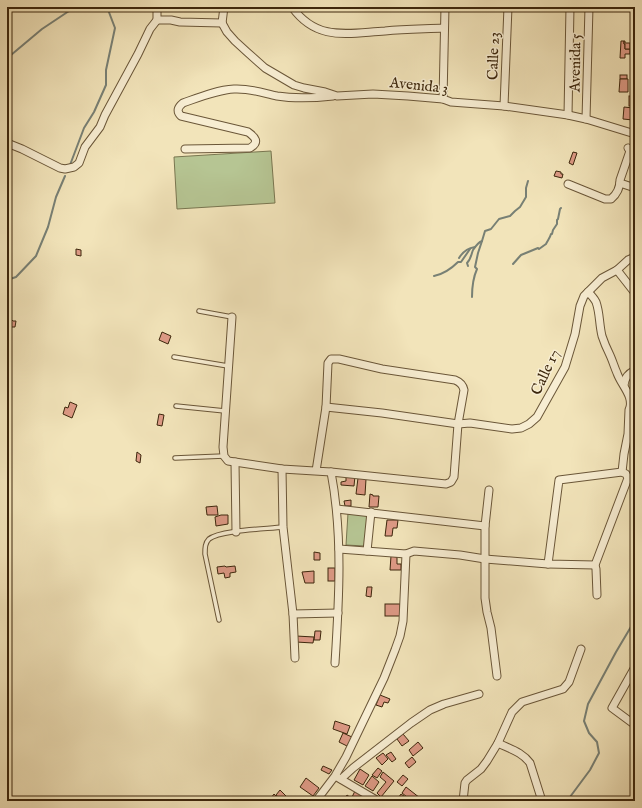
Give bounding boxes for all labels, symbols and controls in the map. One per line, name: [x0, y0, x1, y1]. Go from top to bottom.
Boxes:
street label: Calle 23: [483, 32, 504, 80]
street label: Avenida 5: [565, 33, 586, 93]
street label: Avenida 3: [388, 73, 449, 98]
street label: Calle 17: [527, 346, 564, 398]

